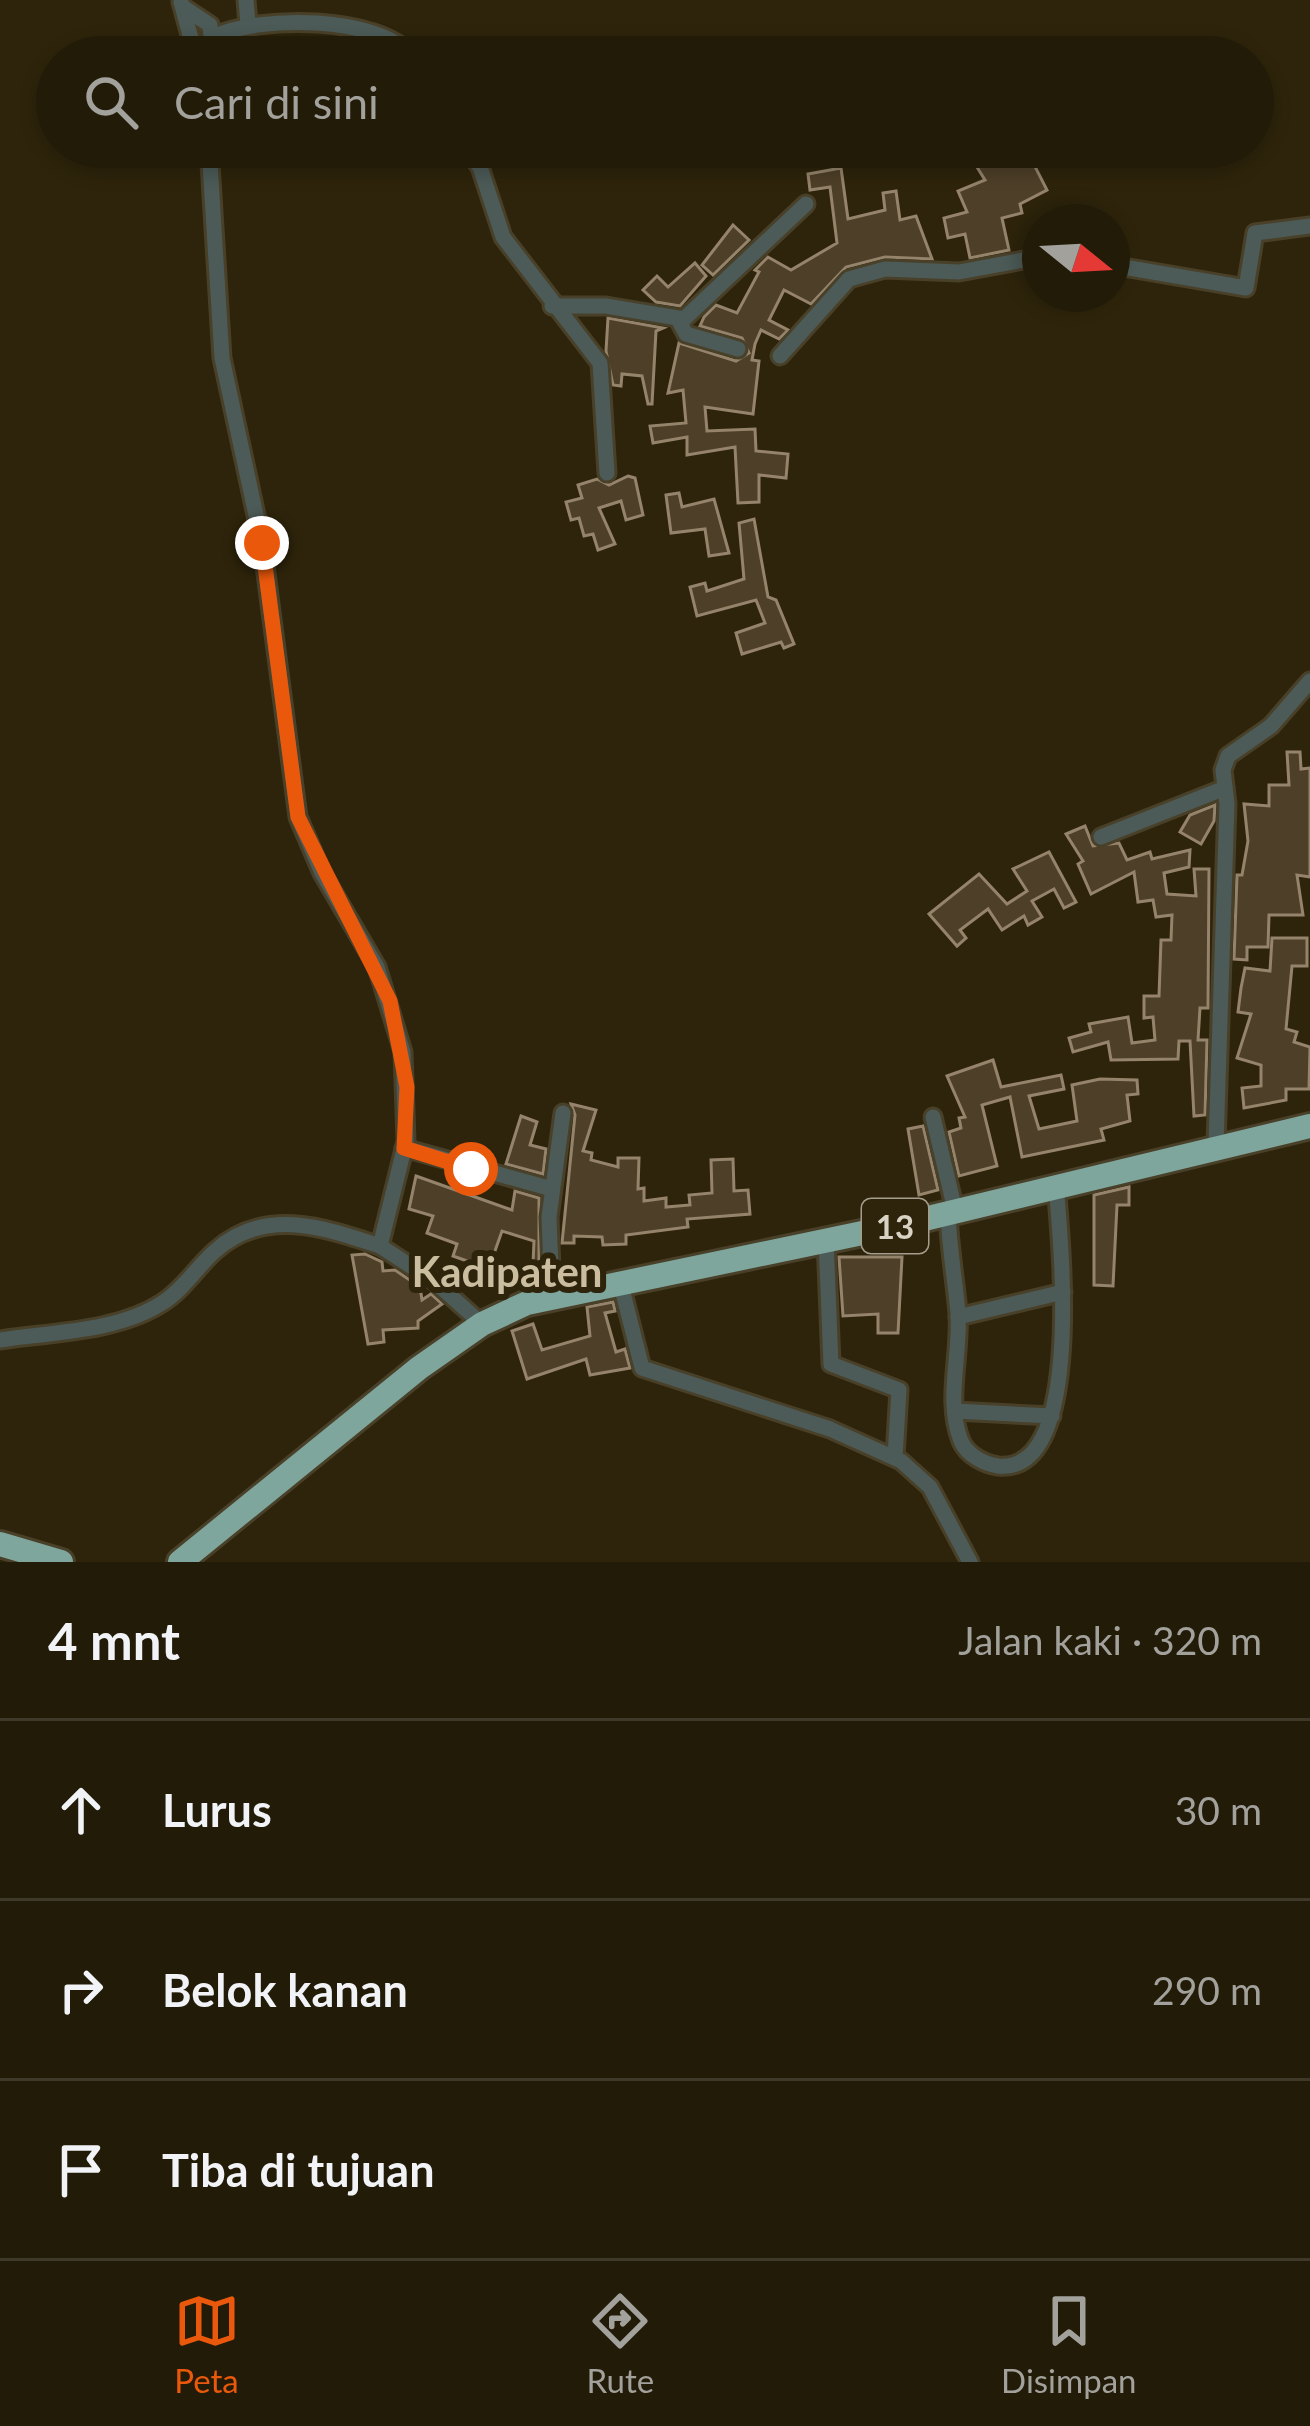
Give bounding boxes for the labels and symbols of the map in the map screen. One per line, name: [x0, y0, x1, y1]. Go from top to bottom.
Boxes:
north arrow: [1022, 204, 1130, 312]
route end: [235, 516, 289, 570]
route start: [444, 1142, 498, 1196]
road number: 13: [862, 1199, 928, 1253]
district label: Kadipaten: [412, 1246, 603, 1296]

